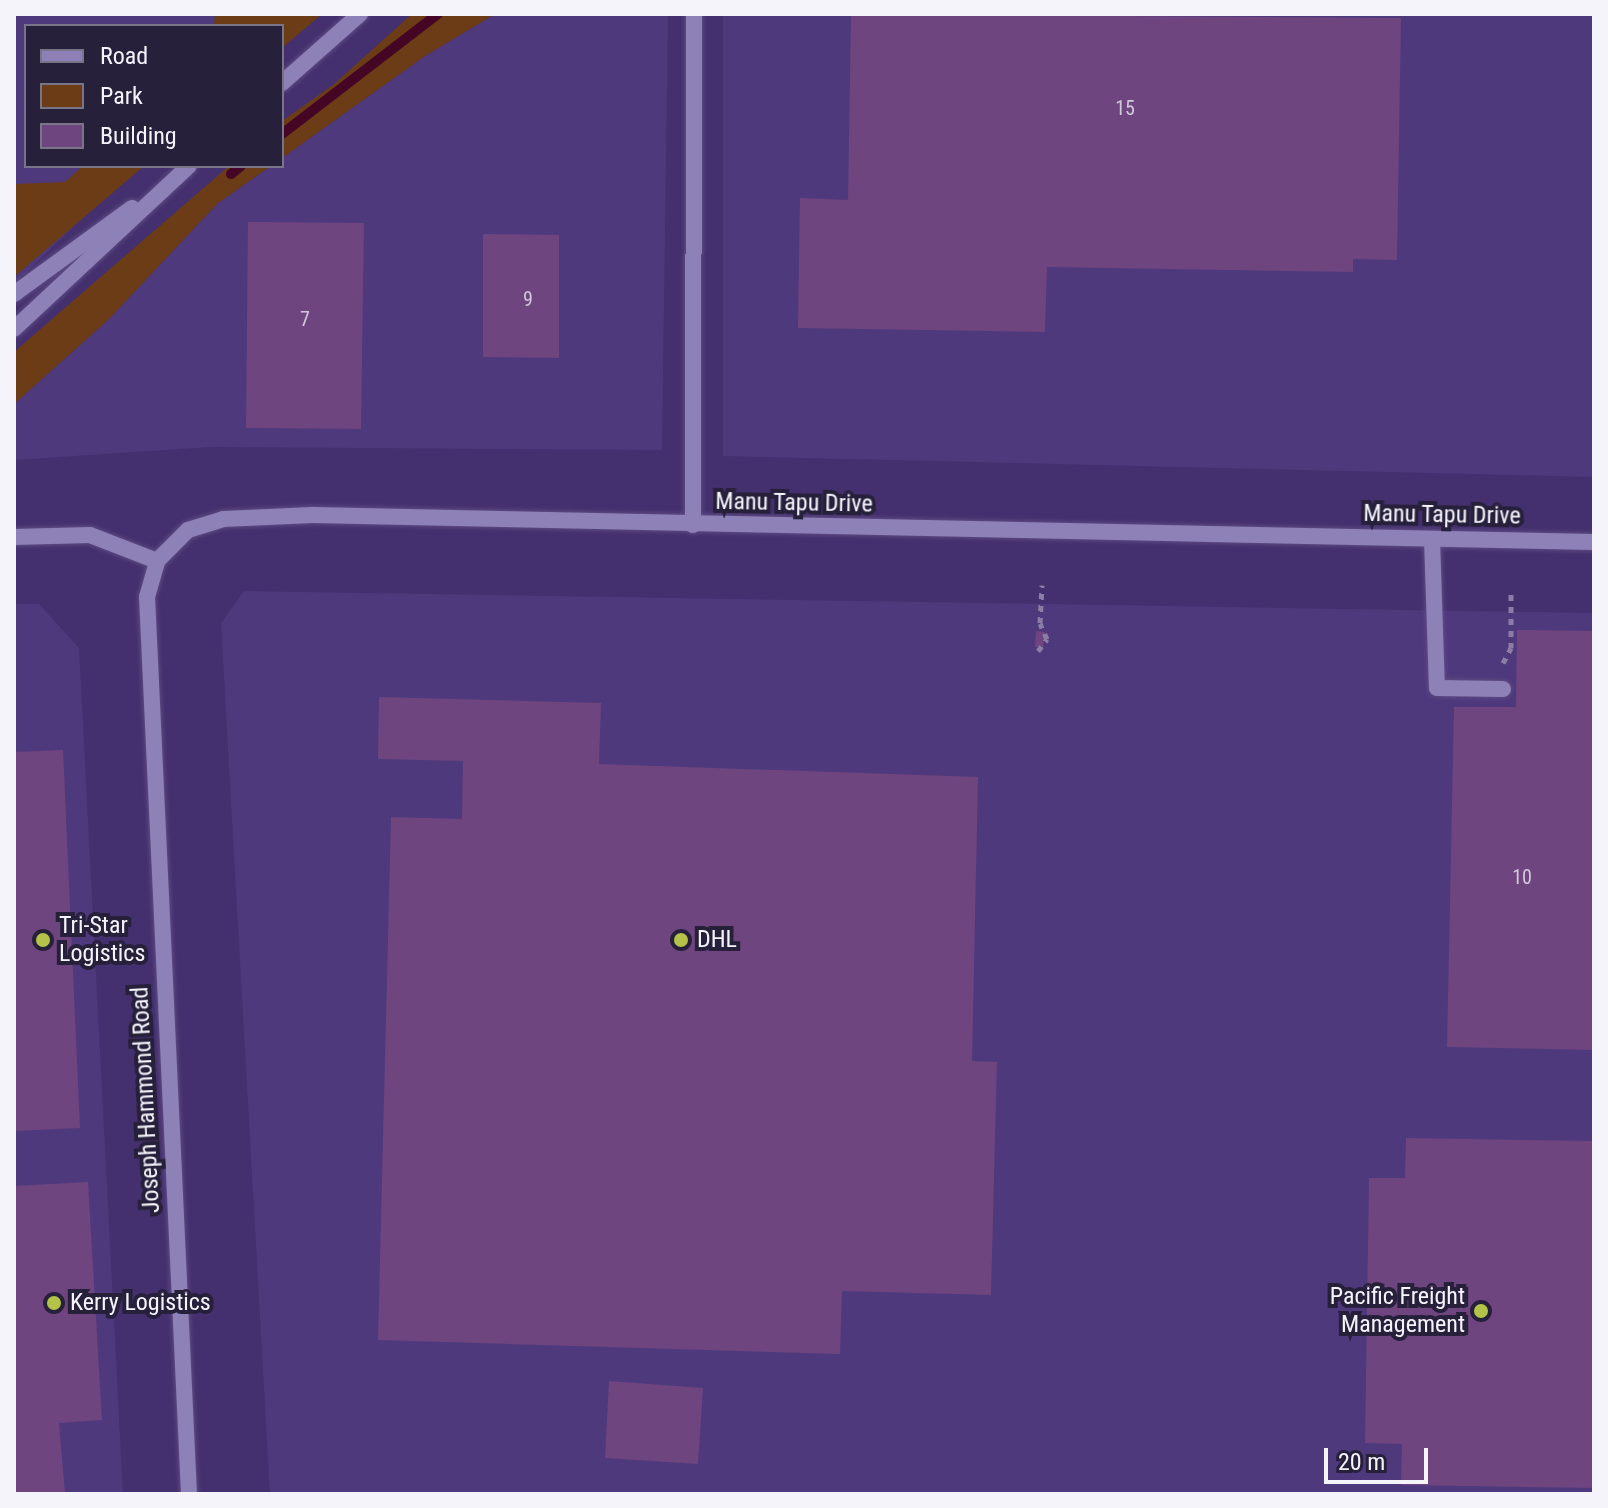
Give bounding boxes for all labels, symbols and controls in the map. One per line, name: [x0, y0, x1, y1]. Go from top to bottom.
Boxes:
legend: [24, 24, 284, 168]
text: Road: [100, 42, 148, 70]
text: Park: [100, 82, 143, 110]
house number: 15: [1115, 96, 1135, 120]
text: Building: [100, 122, 177, 150]
house number: 9: [523, 287, 533, 311]
house number: 7: [300, 307, 310, 331]
street label: Manu Tapu Drive: [715, 487, 873, 519]
street label: Manu Tapu Drive: [1363, 499, 1521, 531]
house number: 10: [1512, 865, 1532, 889]
place label: Tri-Star Logistics: [59, 912, 145, 968]
place label: DHL: [697, 926, 737, 954]
marker: Tri-Star Logistics: [34, 931, 52, 949]
marker: DHL: [672, 931, 690, 949]
street label: Joseph Hammond Road: [126, 986, 166, 1214]
place label: Pacific Freight Management: [1330, 1283, 1465, 1339]
place label: Kerry Logistics: [70, 1289, 211, 1317]
marker: Kerry Logistics: [45, 1294, 63, 1312]
marker: Pacific Freight Management: [1472, 1302, 1490, 1320]
scale bar: [1328, 1432, 1432, 1482]
text: 20 m: [1338, 1448, 1385, 1476]

